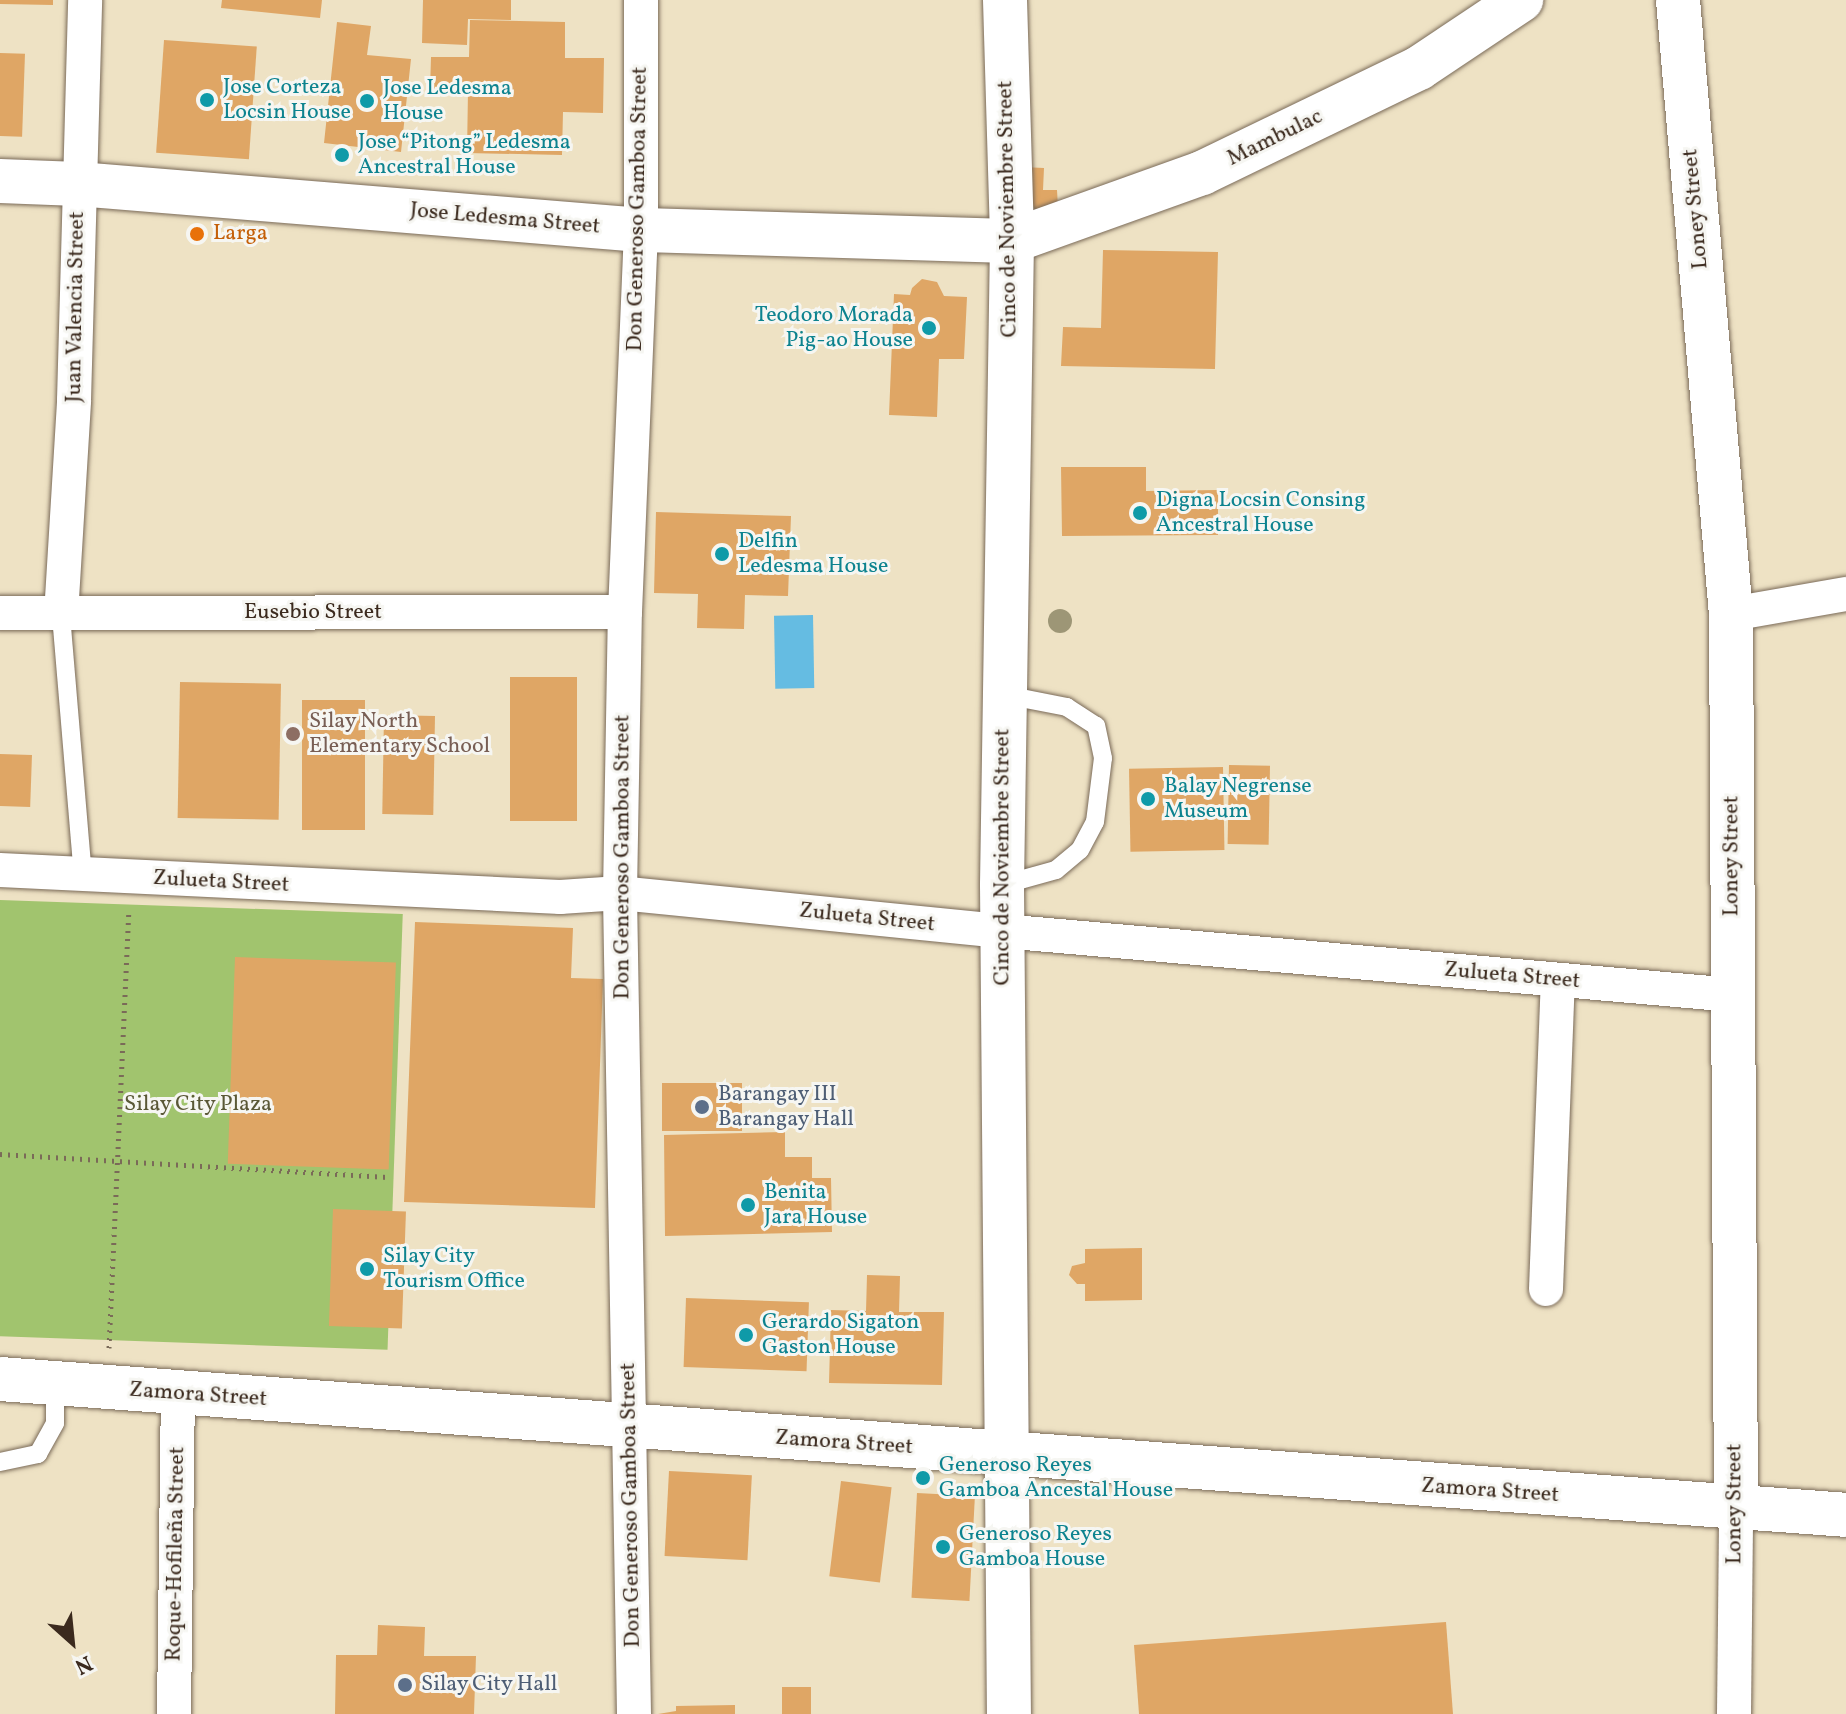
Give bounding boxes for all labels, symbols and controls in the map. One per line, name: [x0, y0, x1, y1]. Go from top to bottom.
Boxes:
street label: Don Generoso Gamboa Street: [622, 66, 654, 352]
place label: Jose Corteza Locsin House: [223, 74, 351, 126]
place label: Jose Ledesma House: [383, 75, 512, 126]
street label: Cinco de Noviembre Street: [993, 80, 1023, 338]
marker: Jose Corteza Locsin House: [198, 91, 216, 109]
marker: Jose Ledesma House: [358, 92, 376, 110]
street label: Mambulac: [1223, 104, 1327, 172]
place label: Jose “Pitong” Ledesma Ancestral House: [358, 129, 571, 180]
marker: Jose “Pitong” Ledesma Ancestral House: [333, 146, 351, 164]
street label: Loney Street: [1678, 147, 1714, 271]
street label: Jose Ledesma Street: [409, 198, 601, 240]
street label: Juan Valencia Street: [61, 211, 91, 403]
place label: Larga: [213, 221, 268, 247]
marker: Larga: [188, 225, 206, 243]
place label: Teodoro Morada Pig-ao House: [755, 302, 913, 354]
marker: Teodoro Morada Pig-ao House: [920, 319, 938, 337]
place label: Digna Locsin Consing Ancestral House: [1156, 487, 1365, 538]
marker: Digna Locsin Consing Ancestral House: [1131, 504, 1149, 522]
place label: Delfin Ledesma House: [738, 528, 888, 580]
marker: Delfin Ledesma House: [713, 545, 731, 563]
street label: Eusebio Street: [244, 600, 382, 626]
place label: Silay North Elementary School: [309, 708, 491, 760]
street label: Don Generoso Gamboa Street: [610, 714, 636, 1000]
marker: Silay North Elementary School: [284, 725, 302, 743]
street label: Cinco de Noviembre Street: [990, 729, 1016, 985]
place label: Balay Negrense Museum: [1164, 773, 1312, 824]
marker: Balay Negrense Museum: [1139, 790, 1157, 808]
street label: Loney Street: [1719, 795, 1745, 917]
street label: Zulueta Street: [152, 865, 290, 899]
street label: Zulueta Street: [798, 898, 936, 938]
street label: Zulueta Street: [1443, 957, 1581, 995]
place label: Barangay III Barangay Hall: [718, 1081, 854, 1132]
park label: Silay City Plaza: [123, 1092, 273, 1118]
marker: Barangay III Barangay Hall: [693, 1098, 711, 1116]
place label: Benita Jara House: [764, 1179, 867, 1230]
marker: Benita Jara House: [739, 1196, 757, 1214]
place label: Silay City Tourism Office: [383, 1243, 525, 1294]
marker: Silay City Tourism Office: [358, 1260, 376, 1278]
place label: Gerardo Sigaton Gaston House: [762, 1309, 919, 1360]
marker: Gerardo Sigaton Gaston House: [737, 1326, 755, 1344]
street label: Don Generoso Gamboa Street: [615, 1362, 647, 1648]
street label: Zamora Street: [128, 1377, 268, 1413]
street label: Zamora Street: [774, 1425, 914, 1461]
street label: Loney Street: [1722, 1443, 1748, 1565]
street label: Roque-Hofileña Street: [161, 1446, 191, 1662]
place label: Generoso Reyes Gamboa Ancestal House: [939, 1452, 1173, 1504]
marker: Generoso Reyes Gamboa Ancestal House: [914, 1469, 932, 1487]
street label: Zamora Street: [1420, 1473, 1560, 1509]
place label: Generoso Reyes Gamboa House: [959, 1521, 1112, 1572]
marker: Generoso Reyes Gamboa House: [934, 1538, 952, 1556]
north arrow: [32, 1602, 112, 1682]
text: N: [69, 1646, 97, 1681]
place label: Silay City Hall: [421, 1672, 559, 1698]
marker: Silay City Hall: [396, 1676, 414, 1694]

